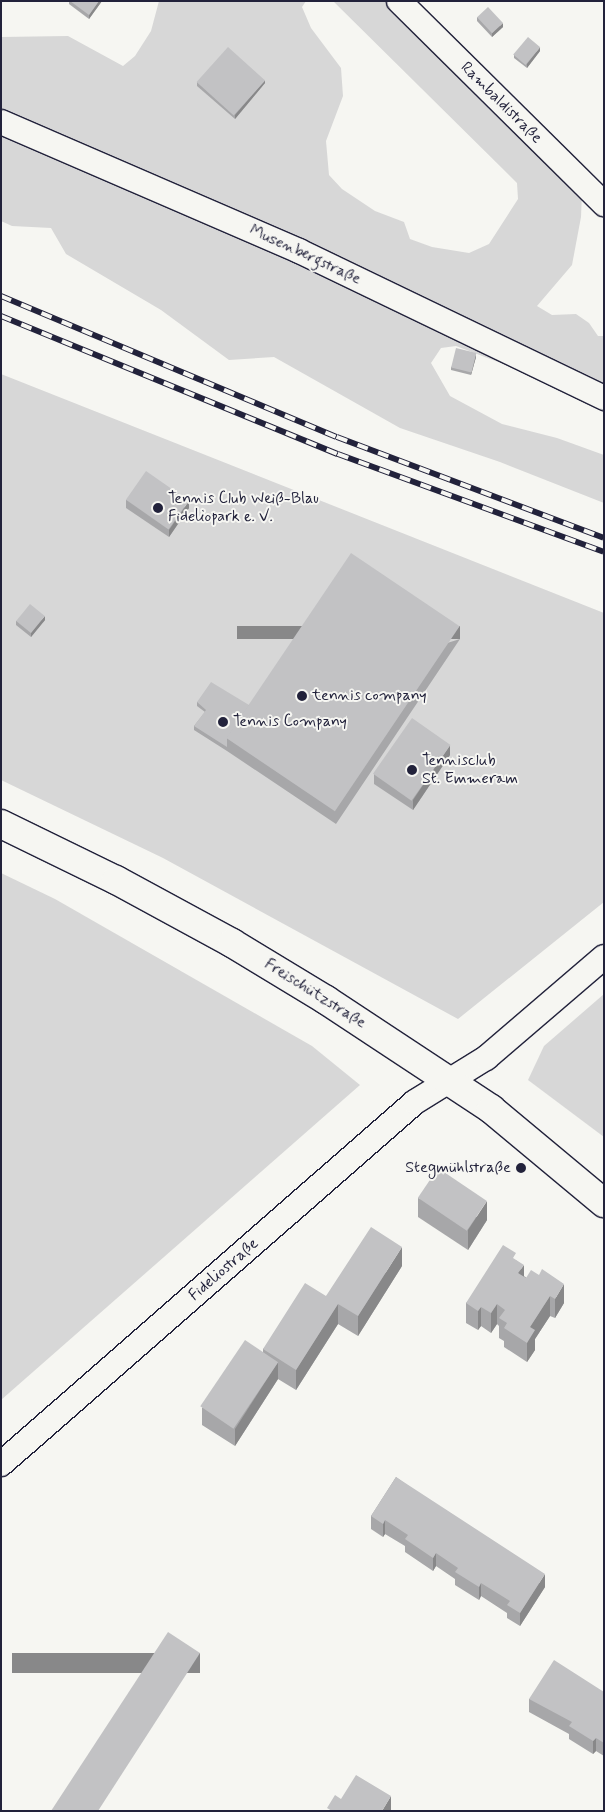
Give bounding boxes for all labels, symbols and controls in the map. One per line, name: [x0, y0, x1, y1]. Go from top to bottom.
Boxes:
street label: Rambaldistraße: [456, 58, 546, 148]
street label: Musenbergstraße: [246, 221, 364, 289]
place label: Tennis Club Weiß-Blau Fideliopark e. V.: [168, 489, 323, 527]
marker: Tennis Club Weiß-Blau Fideliopark e. V.: [152, 502, 164, 514]
place label: tennis company: [312, 686, 423, 706]
marker: tennis company: [296, 690, 308, 702]
place label: Tennis Company: [233, 712, 347, 732]
marker: Tennis Company: [217, 716, 229, 728]
place label: Tennisclub St. Emmeram: [422, 751, 518, 789]
marker: Tennisclub St. Emmeram: [406, 764, 418, 776]
street label: Freischützstraße: [261, 955, 369, 1033]
place label: Stegmühlstraße: [405, 1158, 511, 1178]
marker: Stegmühlstraße: [515, 1162, 527, 1174]
street label: Fideliostraße: [185, 1235, 263, 1305]

